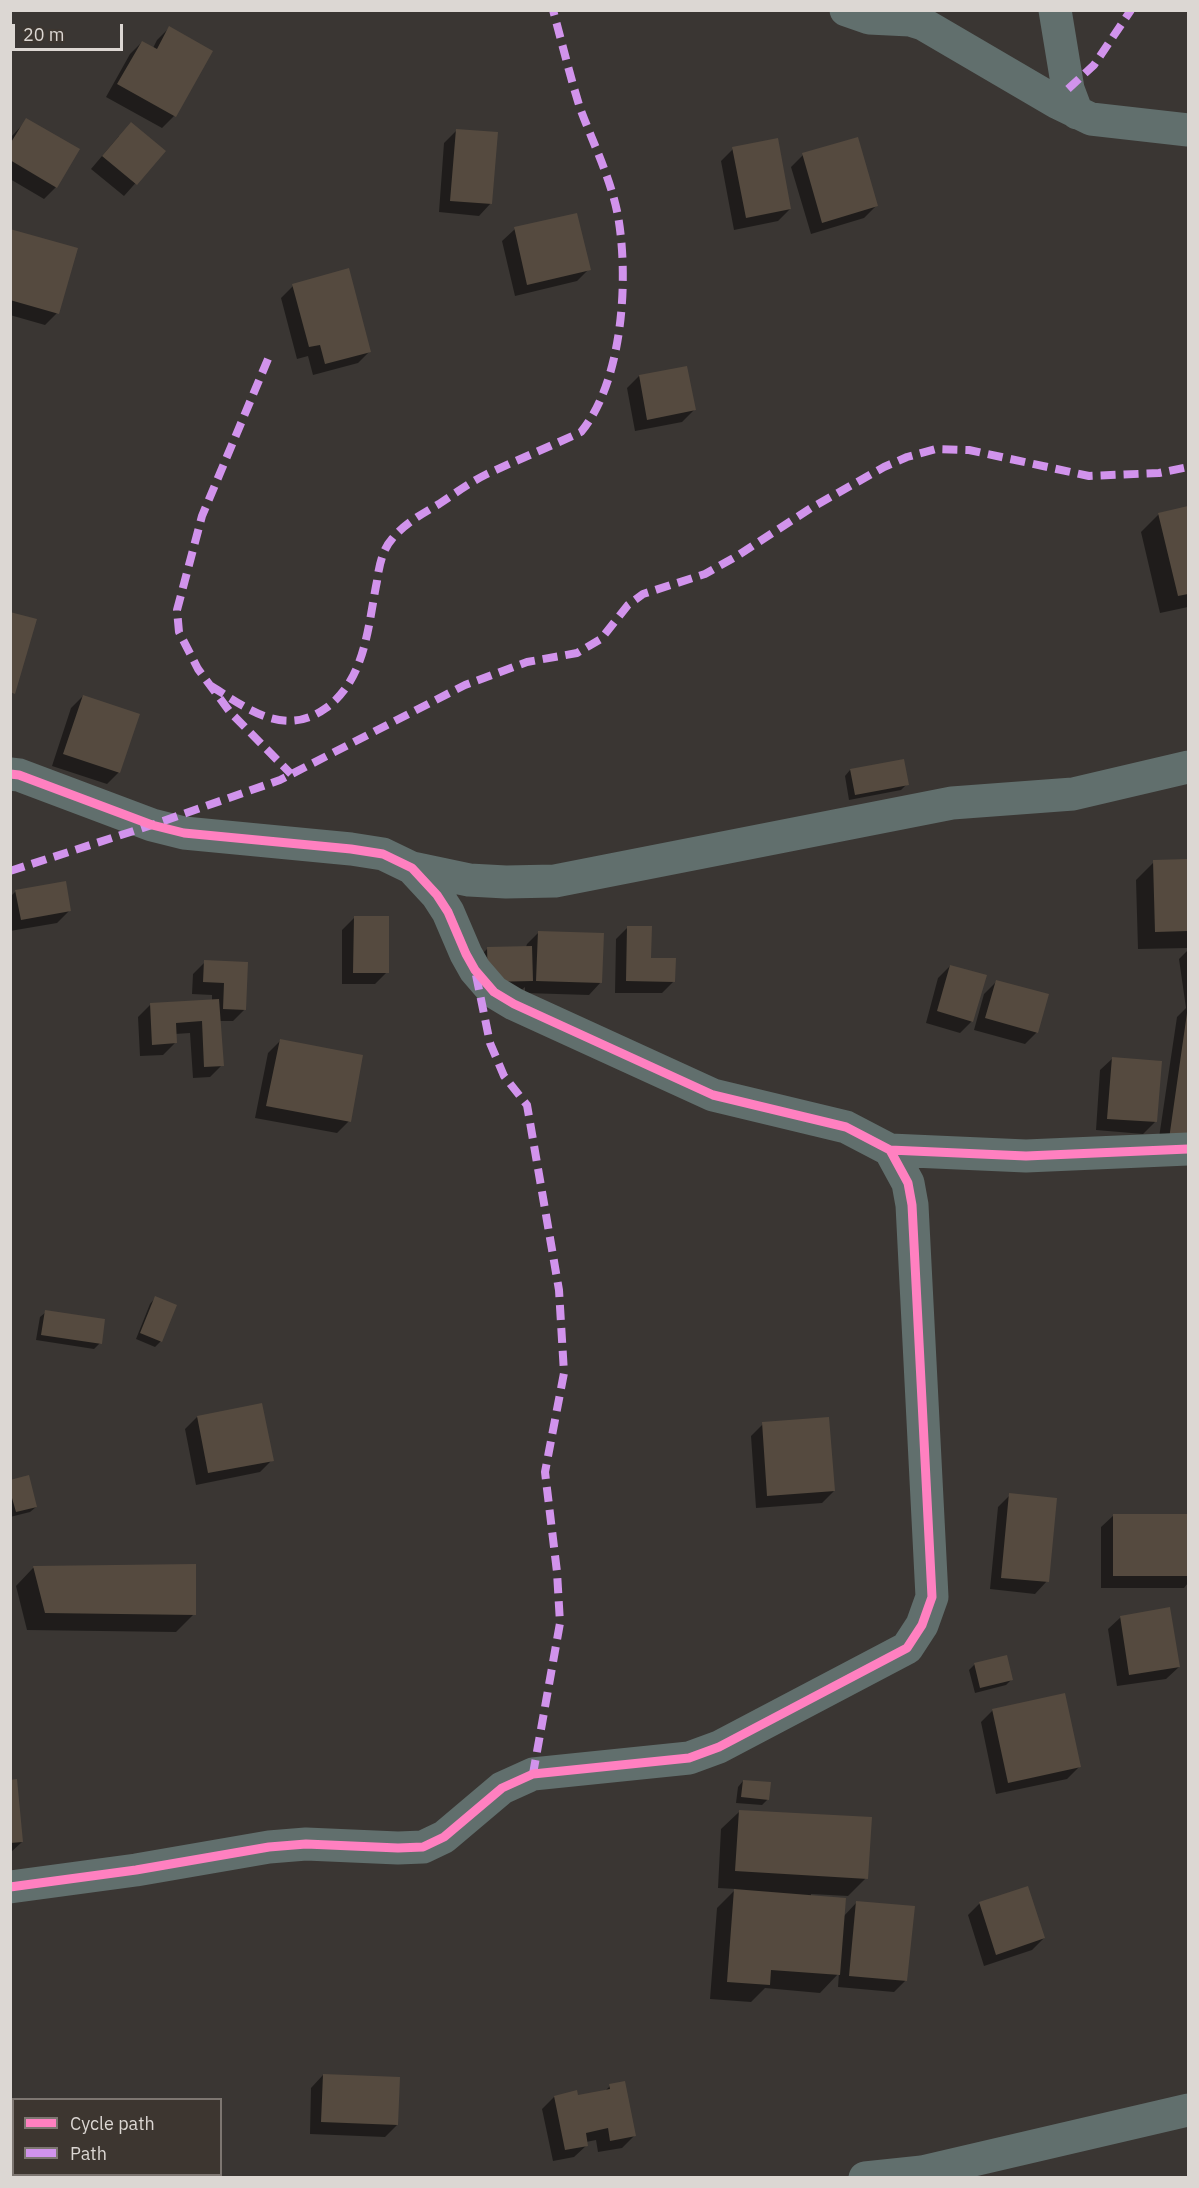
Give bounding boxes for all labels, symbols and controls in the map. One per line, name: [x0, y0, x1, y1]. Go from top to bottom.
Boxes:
scale bar: [15, 12, 126, 50]
text: 20 m: [23, 23, 65, 46]
legend: [12, 2098, 222, 2176]
text: Cycle path: [70, 2112, 155, 2135]
text: Path: [70, 2142, 107, 2165]

